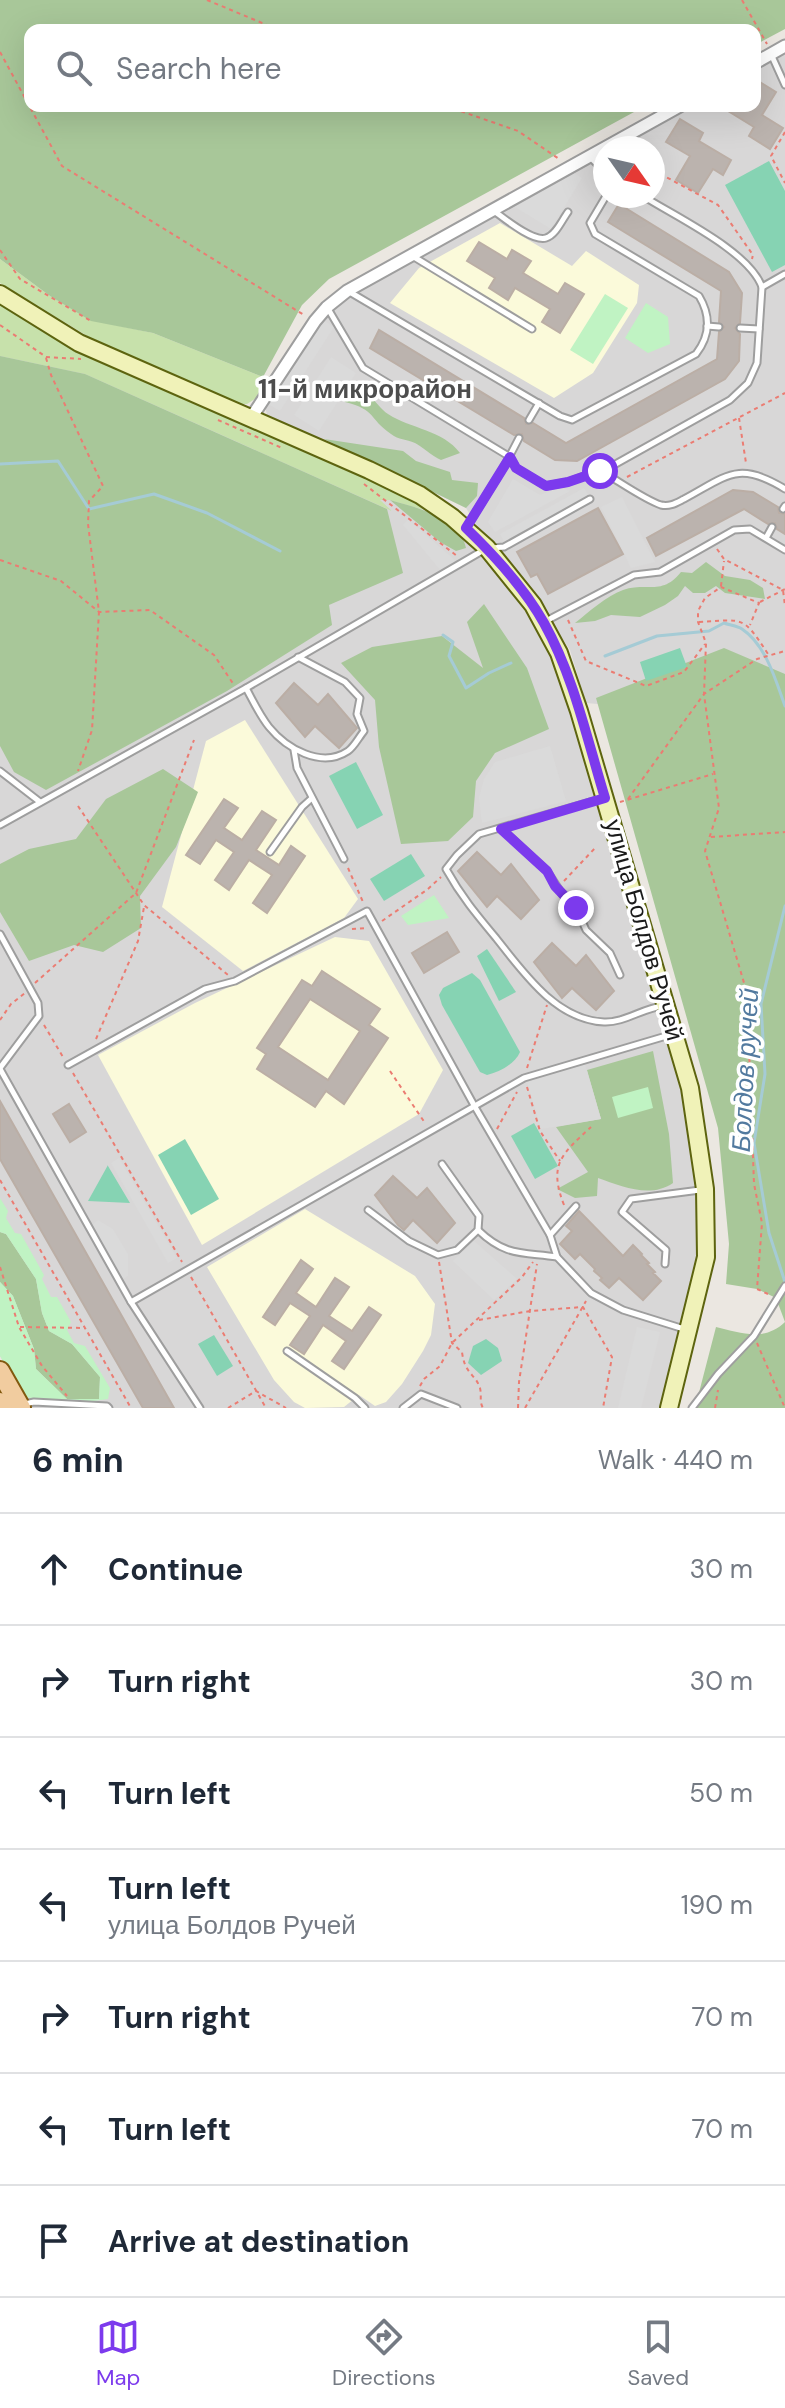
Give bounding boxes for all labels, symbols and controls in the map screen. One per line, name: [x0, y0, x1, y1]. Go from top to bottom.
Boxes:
search box: [24, 24, 761, 112]
icon: search: [52, 46, 96, 90]
text: Search here: [116, 49, 282, 88]
north arrow: [593, 136, 665, 208]
district label: 11-й микрорайон: [258, 372, 472, 406]
route start: [582, 453, 618, 489]
street label: улица Болдов Ручей: [598, 816, 691, 1044]
route end: [558, 890, 594, 926]
water label: Болдов ручей: [724, 987, 766, 1153]
text: 6 min: [32, 1438, 124, 1483]
text: Walk · 440 m: [598, 1443, 753, 1477]
icon: ahead: [32, 1547, 76, 1591]
text: Continue: [108, 1550, 243, 1589]
text: 30 m: [690, 1552, 753, 1586]
icon: right: [32, 1659, 76, 1703]
text: Turn right: [108, 1662, 251, 1701]
text: 30 m: [690, 1664, 753, 1698]
icon: left: [32, 1771, 76, 1815]
text: Turn left: [108, 1774, 231, 1813]
text: 50 m: [689, 1776, 753, 1810]
text: Turn left: [108, 1869, 231, 1908]
icon: left: [32, 1883, 76, 1927]
text: 190 m: [681, 1888, 753, 1922]
text: улица Болдов Ручей: [108, 1908, 356, 1942]
icon: right: [32, 1995, 76, 2039]
text: Turn right: [108, 1998, 251, 2037]
text: 70 m: [692, 2000, 753, 2034]
icon: left: [32, 2107, 76, 2151]
text: Turn left: [108, 2110, 231, 2149]
text: 70 m: [692, 2112, 753, 2146]
icon: arrive: [32, 2219, 76, 2263]
text: Arrive at destination: [108, 2222, 409, 2261]
tab: Map: [96, 2315, 140, 2392]
tab: Directions: [332, 2315, 436, 2392]
tab: Saved: [627, 2315, 689, 2392]

